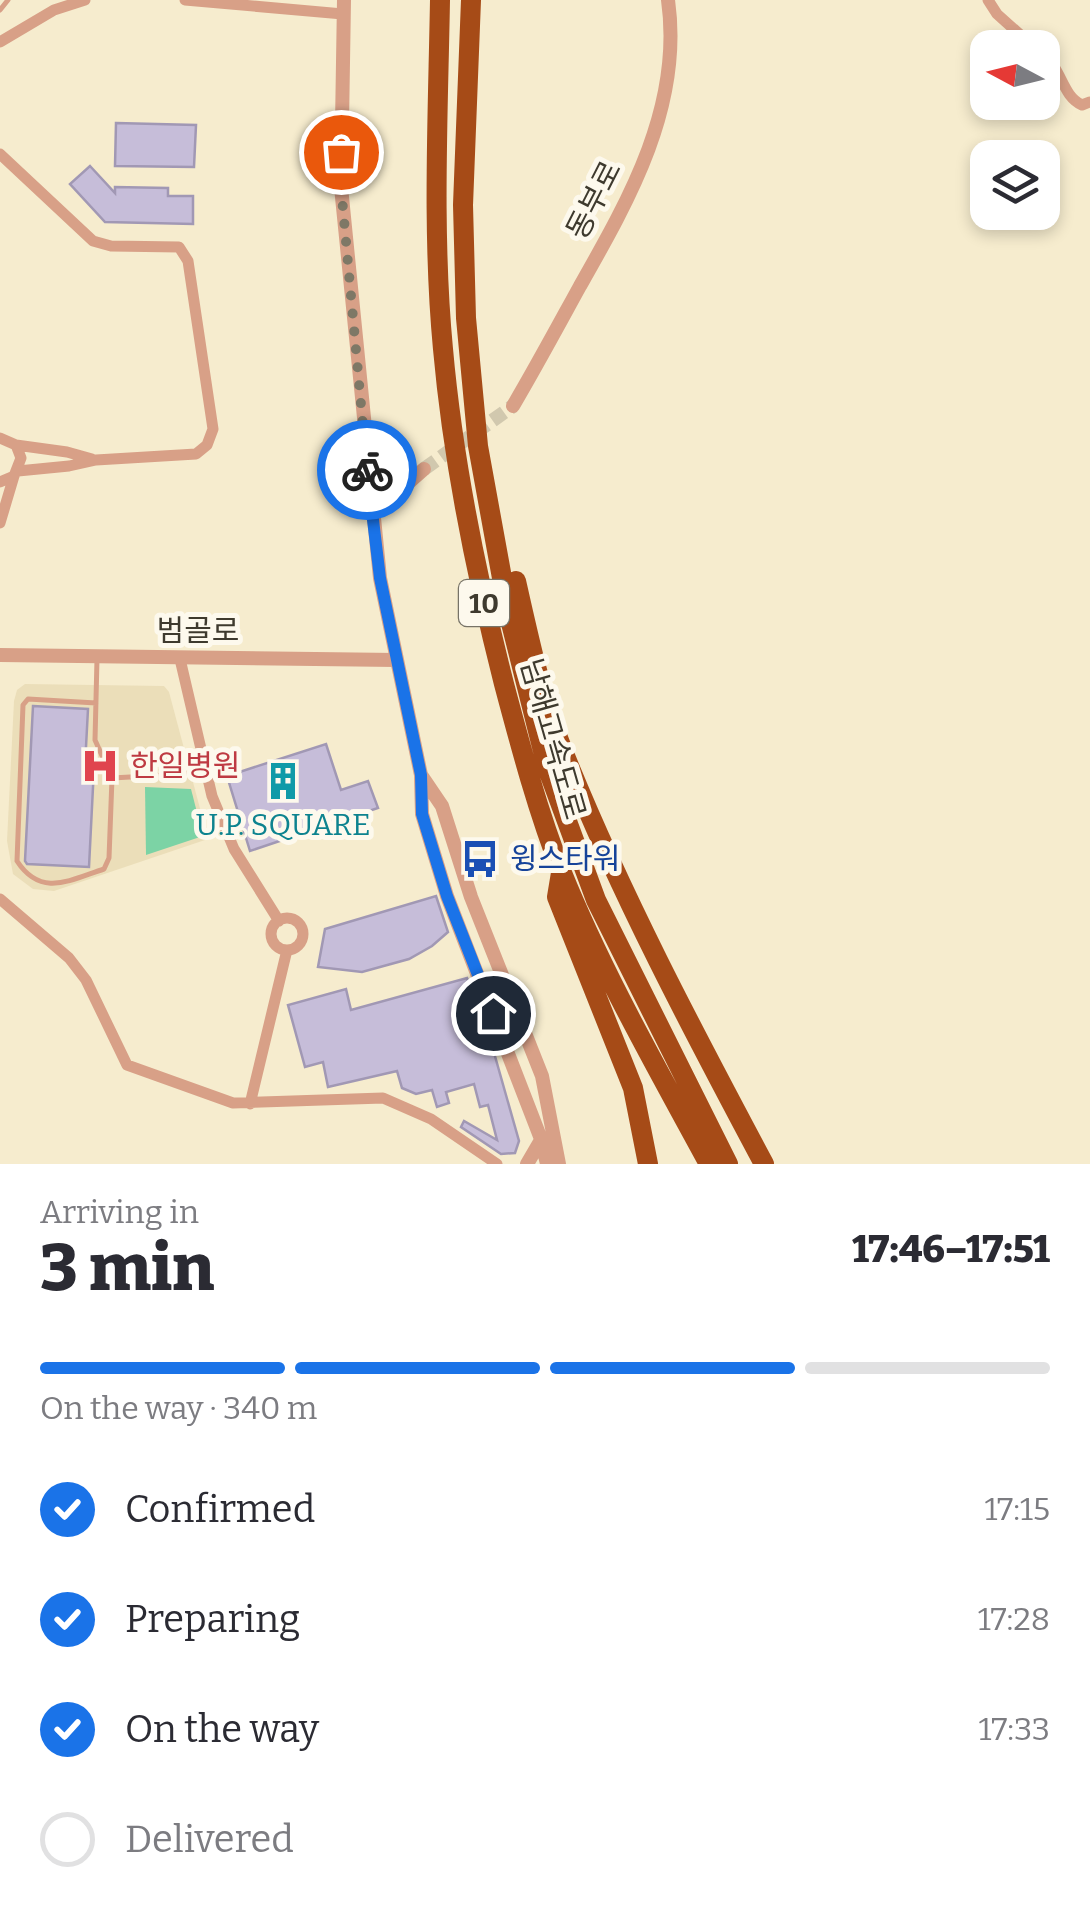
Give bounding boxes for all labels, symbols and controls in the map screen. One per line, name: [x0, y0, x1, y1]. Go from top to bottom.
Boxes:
north arrow: [970, 30, 1060, 120]
map controls: [970, 30, 1060, 230]
pin: [299, 110, 384, 195]
icon: bag: [314, 125, 369, 180]
button: layers: [970, 140, 1060, 230]
street label: 동부로: [559, 155, 629, 245]
courier: [317, 420, 417, 520]
icon: bike: [340, 443, 395, 498]
road number: 10: [459, 580, 509, 626]
street label: 범골로: [157, 613, 239, 649]
street label: 남해고속도로: [513, 654, 593, 824]
hospital icon: 한일병원: [79, 745, 121, 787]
place label: 한일병원: [130, 748, 240, 784]
building icon: U.P. SQUARE: [262, 760, 304, 802]
place label: U.P. SQUARE: [195, 807, 371, 843]
bus stop icon: 윙스타워: [459, 838, 501, 880]
place label: 윙스타워: [510, 841, 620, 877]
pin: [451, 971, 536, 1056]
icon: home: [466, 986, 521, 1041]
text: Arriving in: [40, 1193, 199, 1231]
text: 17:46–17:51: [852, 1226, 1050, 1272]
text: 3 min: [40, 1229, 214, 1307]
text: On the way · 340 m: [40, 1389, 317, 1427]
icon: check: [40, 1482, 95, 1537]
text: Confirmed: [125, 1486, 315, 1532]
text: 17:15: [984, 1490, 1050, 1528]
icon: check: [40, 1592, 95, 1647]
text: Preparing: [125, 1596, 300, 1642]
text: 17:28: [978, 1600, 1050, 1638]
icon: check: [40, 1702, 95, 1757]
text: On the way: [125, 1706, 319, 1752]
text: 17:33: [979, 1710, 1050, 1748]
text: Delivered: [125, 1816, 294, 1862]

